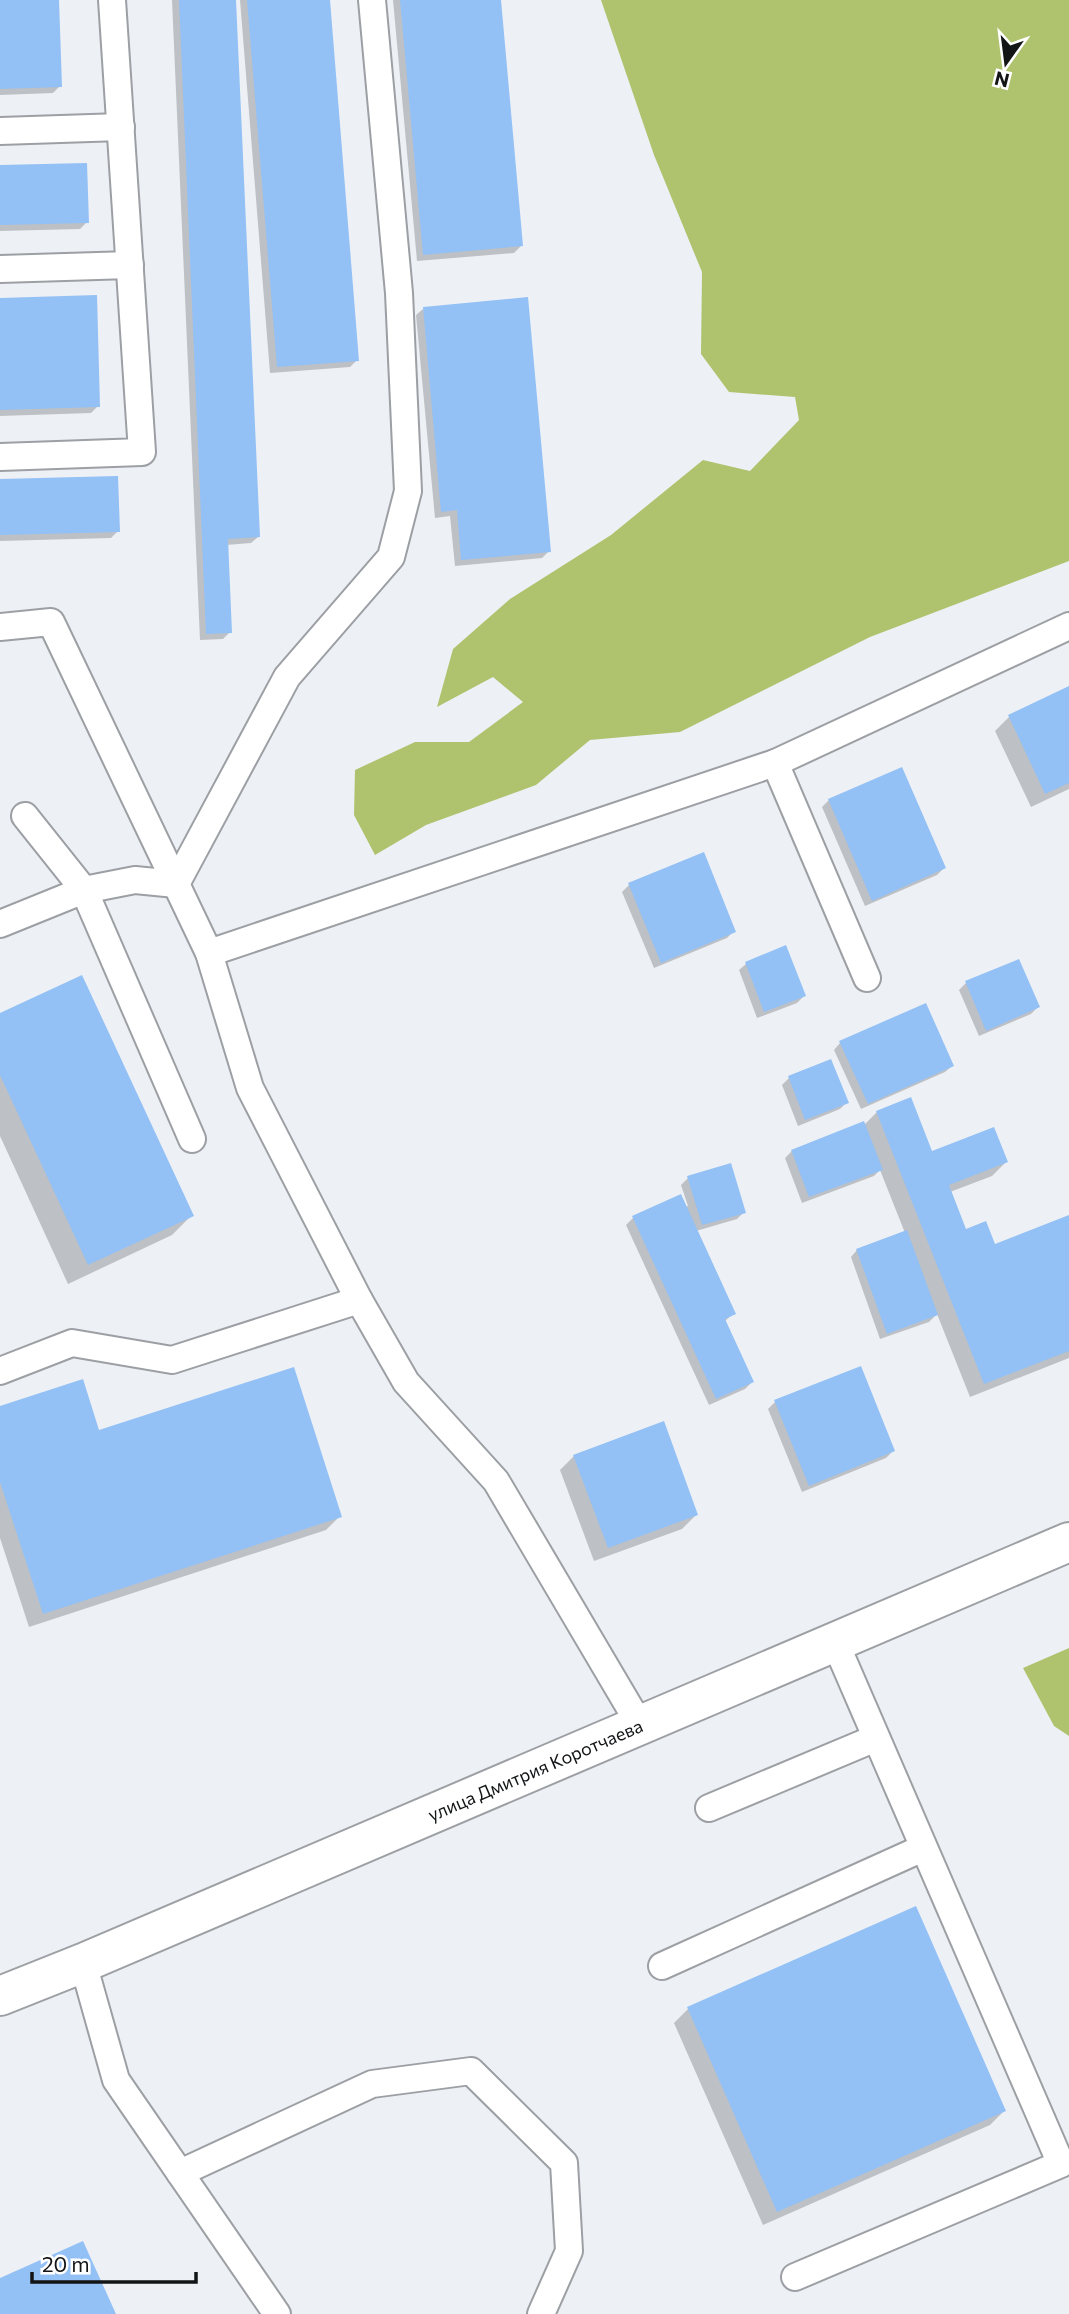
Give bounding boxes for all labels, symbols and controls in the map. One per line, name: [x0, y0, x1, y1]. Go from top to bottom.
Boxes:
north arrow: [971, 28, 1041, 98]
text: N: [992, 67, 1011, 93]
street label: улица Дмитрия Коротчаева: [424, 1714, 646, 1825]
scale bar: [32, 2240, 196, 2284]
text: 20 m: [42, 2251, 90, 2276]

